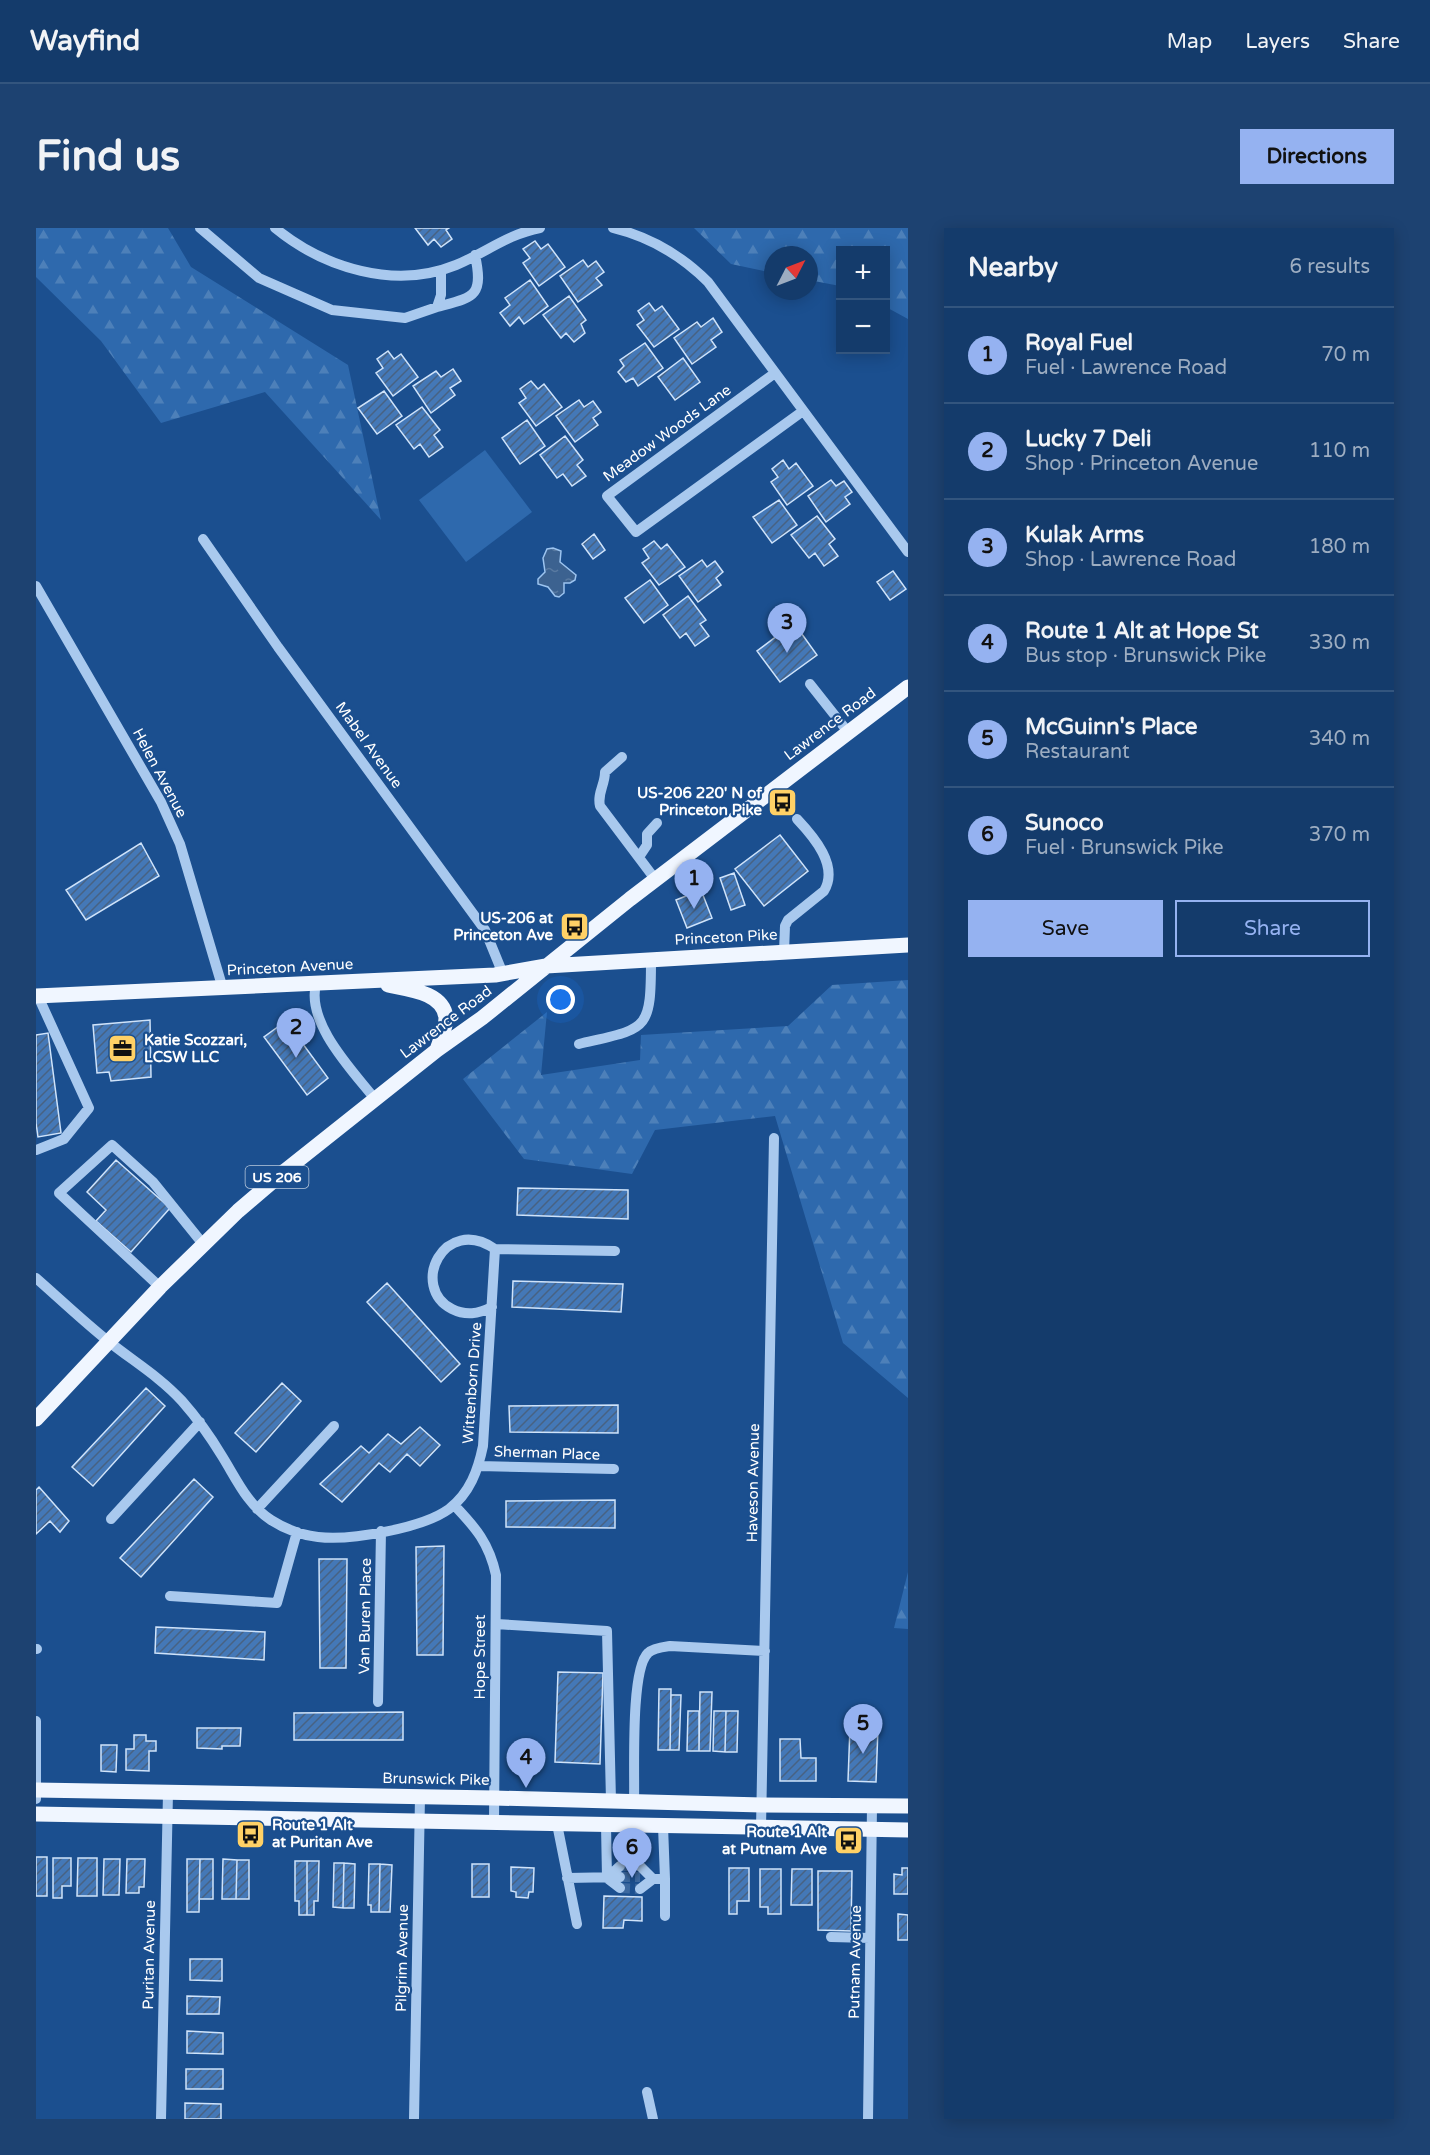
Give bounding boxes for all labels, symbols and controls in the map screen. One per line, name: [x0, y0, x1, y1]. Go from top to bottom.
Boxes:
text: Wayfind: [30, 24, 140, 58]
text: Map: [1167, 29, 1212, 54]
text: Layers: [1245, 29, 1310, 54]
text: Share: [1343, 29, 1400, 54]
button: Directions: [1240, 129, 1394, 184]
text: Find us: [36, 131, 180, 182]
north arrow: [764, 246, 818, 300]
map controls: [836, 246, 890, 354]
button: +: [836, 246, 890, 300]
text: Nearby: [968, 252, 1058, 283]
text: 6 results: [1290, 255, 1370, 279]
button: −: [836, 300, 890, 354]
text: Royal Fuel: [1025, 330, 1133, 356]
text: 1: [981, 343, 994, 367]
text: 70 m: [1321, 343, 1370, 367]
text: Fuel · Lawrence Road: [1025, 356, 1227, 380]
street label: Meadow Woods Lane: [600, 381, 734, 485]
text: Lucky 7 Deli: [1025, 426, 1151, 452]
text: 2: [981, 439, 994, 463]
text: 110 m: [1309, 439, 1370, 463]
text: Shop · Princeton Avenue: [1025, 452, 1258, 476]
text: Kulak Arms: [1025, 522, 1144, 548]
text: 3: [981, 535, 994, 559]
text: 180 m: [1309, 535, 1370, 559]
text: Shop · Lawrence Road: [1025, 548, 1236, 572]
pin: 3: [768, 604, 807, 653]
text: Route 1 Alt at Hope St: [1025, 618, 1259, 644]
text: 4: [981, 631, 994, 655]
text: 330 m: [1309, 631, 1370, 655]
text: Bus stop · Brunswick Pike: [1025, 644, 1266, 668]
street label: Lawrence Road: [781, 684, 879, 764]
street label: Mabel Avenue: [332, 698, 406, 792]
text: McGuinn's Place: [1025, 714, 1198, 740]
street label: Helen Avenue: [129, 725, 191, 821]
text: 5: [981, 727, 994, 751]
text: 340 m: [1309, 727, 1370, 751]
text: Restaurant: [1025, 740, 1130, 764]
place label: US-206 220' N of Princeton Pike: [637, 784, 763, 819]
bus stop icon: US-206 220' N of Princeton Pike: [767, 786, 799, 818]
text: Sunoco: [1025, 810, 1104, 836]
text: 6: [981, 823, 994, 847]
text: 370 m: [1309, 823, 1370, 847]
text: Fuel · Brunswick Pike: [1025, 836, 1224, 860]
pin: 1: [674, 860, 714, 909]
button: Save: [968, 900, 1163, 957]
button: Share: [1175, 900, 1370, 957]
place label: US-206 at Princeton Ave: [453, 909, 553, 944]
bus stop icon: US-206 at Princeton Ave: [558, 911, 590, 943]
street label: Princeton Pike: [674, 925, 778, 949]
street label: Princeton Avenue: [226, 955, 354, 979]
street label: Lawrence Road: [397, 982, 495, 1062]
your location: [546, 985, 575, 1014]
pin: 2: [276, 1008, 316, 1058]
place label: Katie Scozzari, LCSW LLC: [144, 1031, 247, 1066]
office icon: Katie Scozzari, LCSW LLC: [107, 1033, 139, 1065]
road number: US 206: [246, 1166, 308, 1188]
street label: Wittenborn Drive: [459, 1321, 485, 1445]
street label: Haveson Avenue: [743, 1423, 763, 1543]
street label: Sherman Place: [494, 1442, 600, 1464]
street label: Van Buren Place: [355, 1558, 375, 1674]
street label: Hope Street: [471, 1614, 489, 1699]
pin: 5: [844, 1704, 882, 1754]
pin: 4: [506, 1738, 546, 1788]
street label: Brunswick Pike: [382, 1769, 490, 1789]
place label: Route 1 Alt at Puritan Ave: [272, 1816, 373, 1851]
bus stop icon: Route 1 Alt at Puritan Ave: [235, 1818, 267, 1850]
place label: Route 1 Alt at Putnam Ave: [722, 1823, 827, 1858]
bus stop icon: Route 1 Alt at Putnam Ave: [832, 1825, 864, 1857]
pin: 6: [612, 1828, 652, 1878]
street label: Puritan Avenue: [139, 1900, 159, 2010]
street label: Pilgrim Avenue: [392, 1904, 412, 2012]
street label: Putnam Avenue: [845, 1905, 865, 2019]

